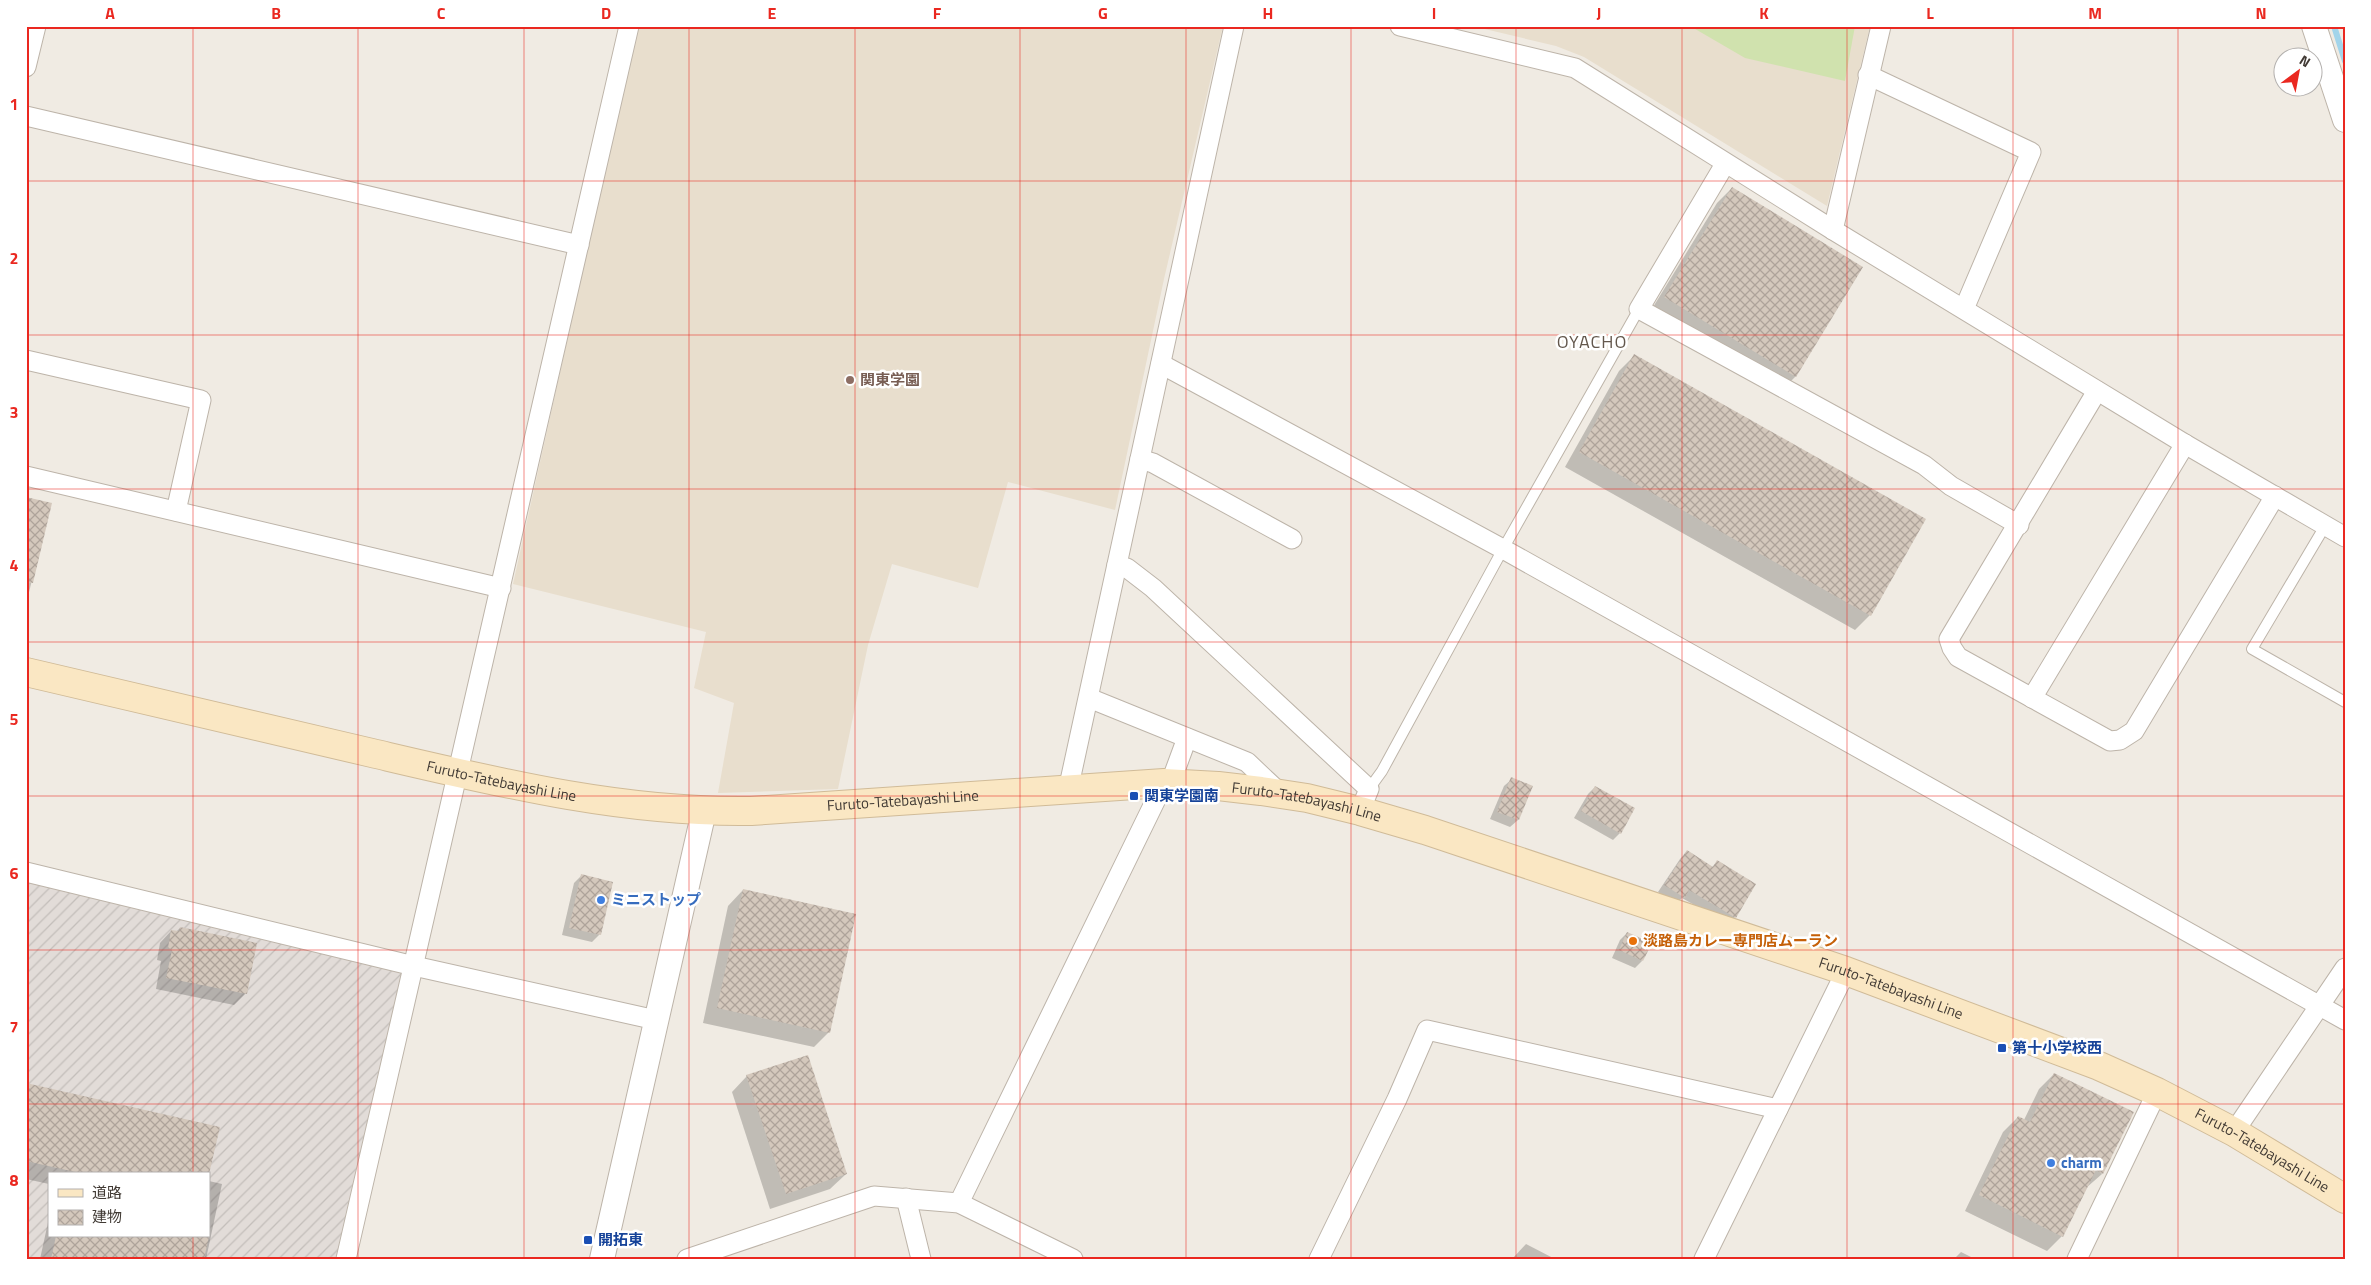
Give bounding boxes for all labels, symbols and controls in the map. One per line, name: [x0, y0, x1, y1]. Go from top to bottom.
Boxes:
text: A: [105, 1, 115, 25]
text: B: [271, 1, 281, 25]
text: C: [437, 1, 446, 25]
text: D: [601, 1, 611, 25]
text: E: [768, 1, 777, 25]
text: F: [933, 1, 942, 25]
text: G: [1098, 1, 1108, 25]
text: H: [1263, 1, 1273, 25]
text: I: [1432, 1, 1436, 25]
text: J: [1597, 1, 1601, 25]
text: K: [1759, 1, 1769, 25]
text: L: [1926, 1, 1934, 25]
text: M: [2088, 1, 2102, 25]
text: N: [2255, 1, 2267, 25]
north arrow: [2274, 48, 2324, 98]
text: N: [2295, 49, 2315, 72]
text: 1: [10, 92, 18, 116]
text: 2: [10, 246, 18, 270]
district label: OYACHO: [1557, 328, 1627, 355]
place label: 関東学園: [860, 368, 920, 391]
marker: 関東学園: [844, 374, 856, 386]
text: 3: [10, 400, 18, 424]
text: 4: [10, 553, 19, 577]
text: 5: [10, 707, 19, 731]
street label: Furuto-Tatebayashi Line: [424, 754, 578, 807]
street label: Furuto-Tatebayashi Line: [1231, 776, 1384, 828]
street label: Furuto-Tatebayashi Line: [826, 784, 980, 817]
place label: 関東学園南: [1144, 784, 1219, 807]
marker: 関東学園南: [1128, 790, 1140, 802]
text: 6: [10, 861, 19, 885]
place label: ミニストップ: [611, 888, 701, 911]
marker: ミニストップ: [595, 894, 607, 906]
place label: 淡路島カレー専門店ムーラン: [1643, 929, 1838, 952]
marker: 淡路島カレー専門店ムーラン: [1627, 935, 1639, 947]
street label: Furuto-Tatebayashi Line: [1816, 951, 1967, 1025]
text: 7: [10, 1015, 18, 1039]
place label: 第十小学校西: [2012, 1036, 2102, 1059]
marker: 第十小学校西: [1996, 1042, 2008, 1054]
street label: Furuto-Tatebayashi Line: [2191, 1102, 2334, 1198]
place label: charm: [2061, 1151, 2102, 1174]
marker: charm: [2045, 1157, 2057, 1169]
text: 8: [10, 1168, 19, 1192]
legend: [48, 1172, 210, 1238]
text: 道路: [92, 1181, 122, 1204]
text: 建物: [92, 1205, 122, 1228]
place label: 開拓東: [598, 1228, 643, 1251]
marker: 開拓東: [582, 1234, 594, 1246]

